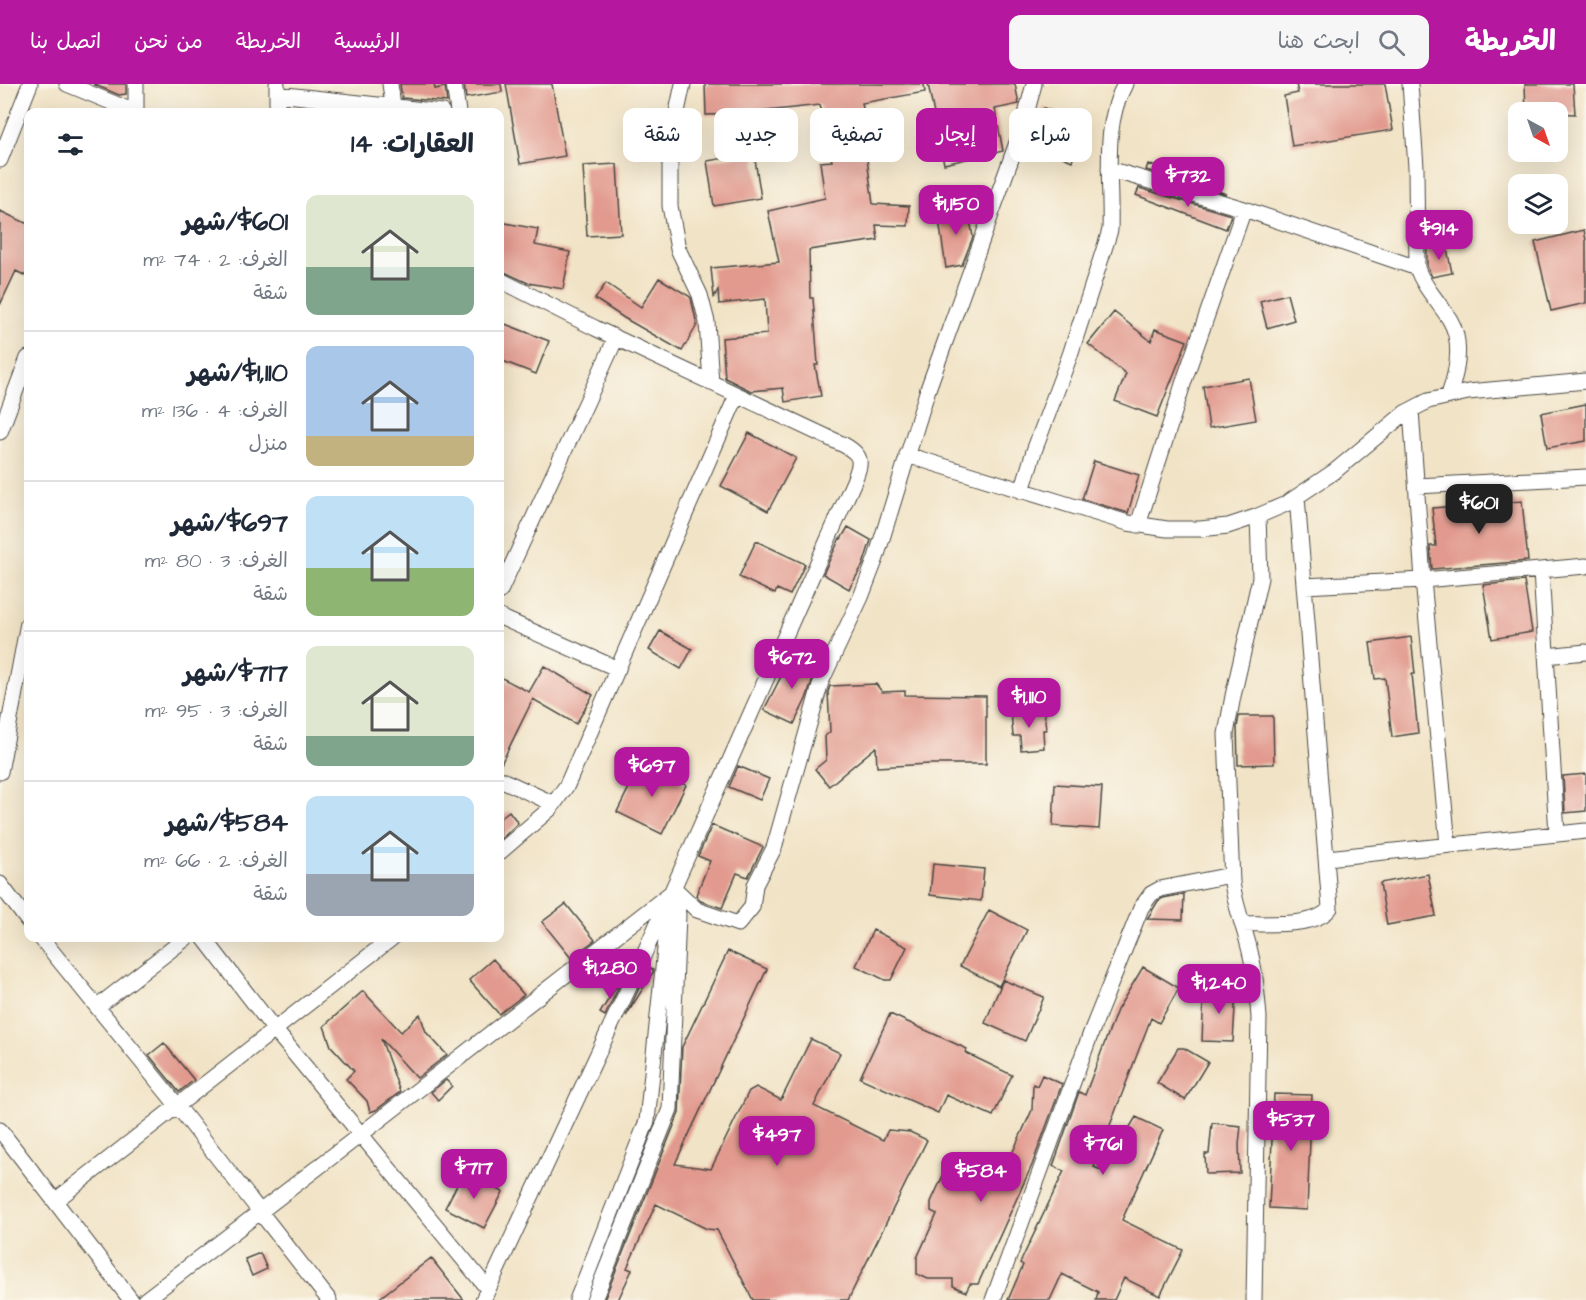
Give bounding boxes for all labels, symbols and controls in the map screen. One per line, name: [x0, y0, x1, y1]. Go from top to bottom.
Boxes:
search box: [1009, 15, 1429, 69]
text: الخريطة: [1465, 22, 1556, 61]
text: ابحث هنا: [1278, 26, 1360, 57]
icon: search: [1375, 26, 1408, 59]
text: اتصل بنا: [30, 27, 101, 56]
text: من نحن: [134, 27, 203, 56]
text: الخريطة: [236, 27, 301, 56]
text: الرئيسية: [334, 27, 400, 56]
north arrow: [1508, 102, 1568, 162]
map controls: [1508, 102, 1568, 234]
chip: شقة: [623, 108, 702, 162]
chip: جديد: [714, 108, 798, 162]
chip: تصفية: [810, 108, 904, 162]
chip: إيجار: [916, 108, 997, 162]
chip: شراء: [1009, 108, 1092, 162]
text: العقارات: 14: [351, 126, 474, 162]
icon: filters: [54, 128, 87, 161]
pin: $732: [1152, 157, 1224, 208]
text: $732: [1165, 162, 1211, 190]
button: layers: [1508, 174, 1568, 234]
pin: $1,150: [907, 185, 1005, 236]
text: $1,150: [933, 190, 979, 218]
text: $601/شهر: [182, 204, 288, 240]
pin: $914: [1403, 210, 1475, 261]
text: $914: [1420, 215, 1458, 243]
icon: home: [354, 219, 426, 291]
text: الغرف: 2 · 74 m²: [143, 246, 288, 274]
text: شقة: [253, 279, 288, 307]
text: $1,110/شهر: [187, 355, 288, 391]
icon: home: [354, 370, 426, 442]
text: الغرف: 4 · 136 m²: [142, 397, 288, 425]
text: منزل: [249, 430, 288, 458]
pin: $601: [1443, 484, 1515, 535]
text: $601: [1460, 489, 1498, 517]
text: $697/شهر: [171, 505, 288, 541]
icon: home: [354, 520, 426, 592]
text: الغرف: 3 · 80 m²: [145, 547, 288, 575]
text: شقة: [253, 580, 288, 608]
pin: $672: [756, 639, 828, 690]
text: $672: [768, 644, 816, 672]
text: $717/شهر: [183, 655, 288, 691]
icon: home: [354, 670, 426, 742]
pin: $1,110: [980, 678, 1078, 729]
text: $1,110: [1012, 683, 1046, 711]
text: الغرف: 3 · 95 m²: [145, 697, 288, 725]
text: شقة: [253, 730, 288, 758]
pin: $697: [616, 747, 688, 798]
text: $697: [628, 752, 676, 780]
text: $584/شهر: [166, 805, 288, 841]
icon: home: [354, 820, 426, 892]
text: الغرف: 2 · 66 m²: [144, 847, 288, 875]
text: شقة: [253, 880, 288, 908]
pin: $1,280: [561, 949, 659, 1000]
text: $1,280: [583, 954, 637, 982]
pin: $1,240: [1170, 964, 1268, 1015]
text: $1,240: [1192, 969, 1246, 997]
pin: $537: [1255, 1101, 1327, 1152]
text: $537: [1267, 1106, 1315, 1134]
pin: $497: [741, 1116, 813, 1167]
text: $497: [753, 1121, 801, 1149]
pin: $761: [1067, 1125, 1139, 1176]
text: $761: [1084, 1130, 1122, 1158]
pin: $717: [438, 1149, 510, 1200]
pin: $584: [945, 1152, 1017, 1203]
text: $717: [455, 1154, 493, 1182]
text: $584: [955, 1157, 1007, 1185]

